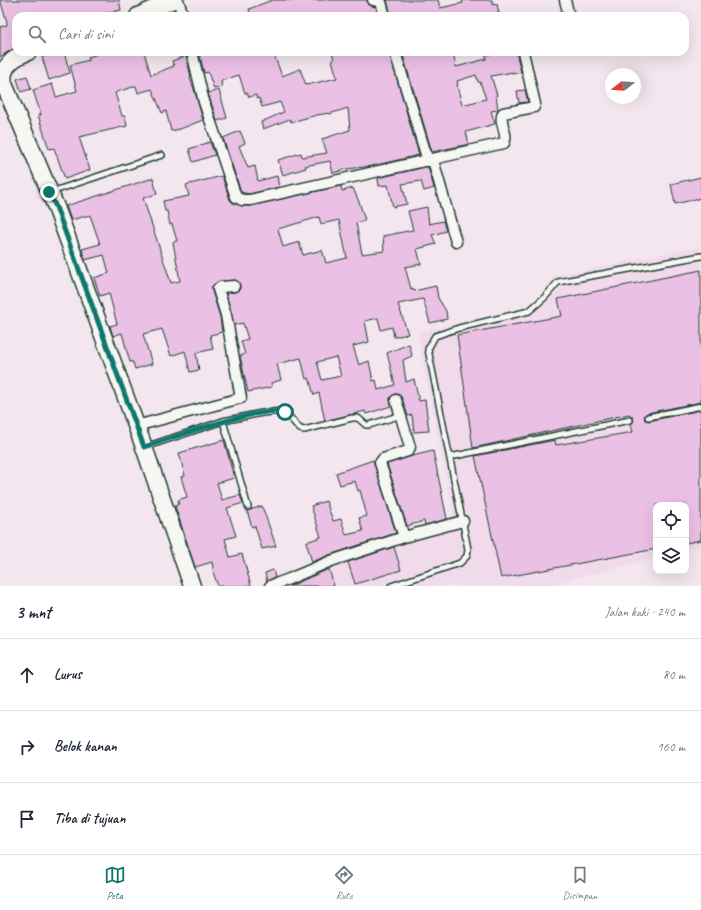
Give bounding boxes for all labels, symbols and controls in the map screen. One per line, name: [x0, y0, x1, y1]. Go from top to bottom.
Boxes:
search box: [12, 12, 689, 56]
icon: search: [26, 23, 48, 45]
text: Cari di sini: [58, 25, 113, 44]
north arrow: [605, 68, 641, 104]
route end: [40, 183, 58, 201]
route start: [276, 403, 294, 421]
map controls: [653, 502, 689, 574]
button: locate: [653, 502, 689, 538]
button: layers: [653, 538, 689, 574]
text: 3 mnt: [16, 602, 51, 623]
text: Jalan kaki · 240 m: [605, 604, 685, 620]
icon: ahead: [16, 664, 38, 686]
text: Lurus: [54, 665, 82, 684]
text: 80 m: [663, 667, 685, 683]
icon: right: [16, 736, 38, 758]
text: Belok kanan: [54, 737, 117, 756]
text: 160 m: [657, 739, 685, 755]
icon: arrive: [16, 808, 38, 830]
text: Tiba di tujuan: [54, 809, 125, 828]
tab: Peta: [104, 864, 126, 902]
tab: Rute: [333, 864, 355, 902]
tab: Disimpan: [563, 864, 597, 902]

